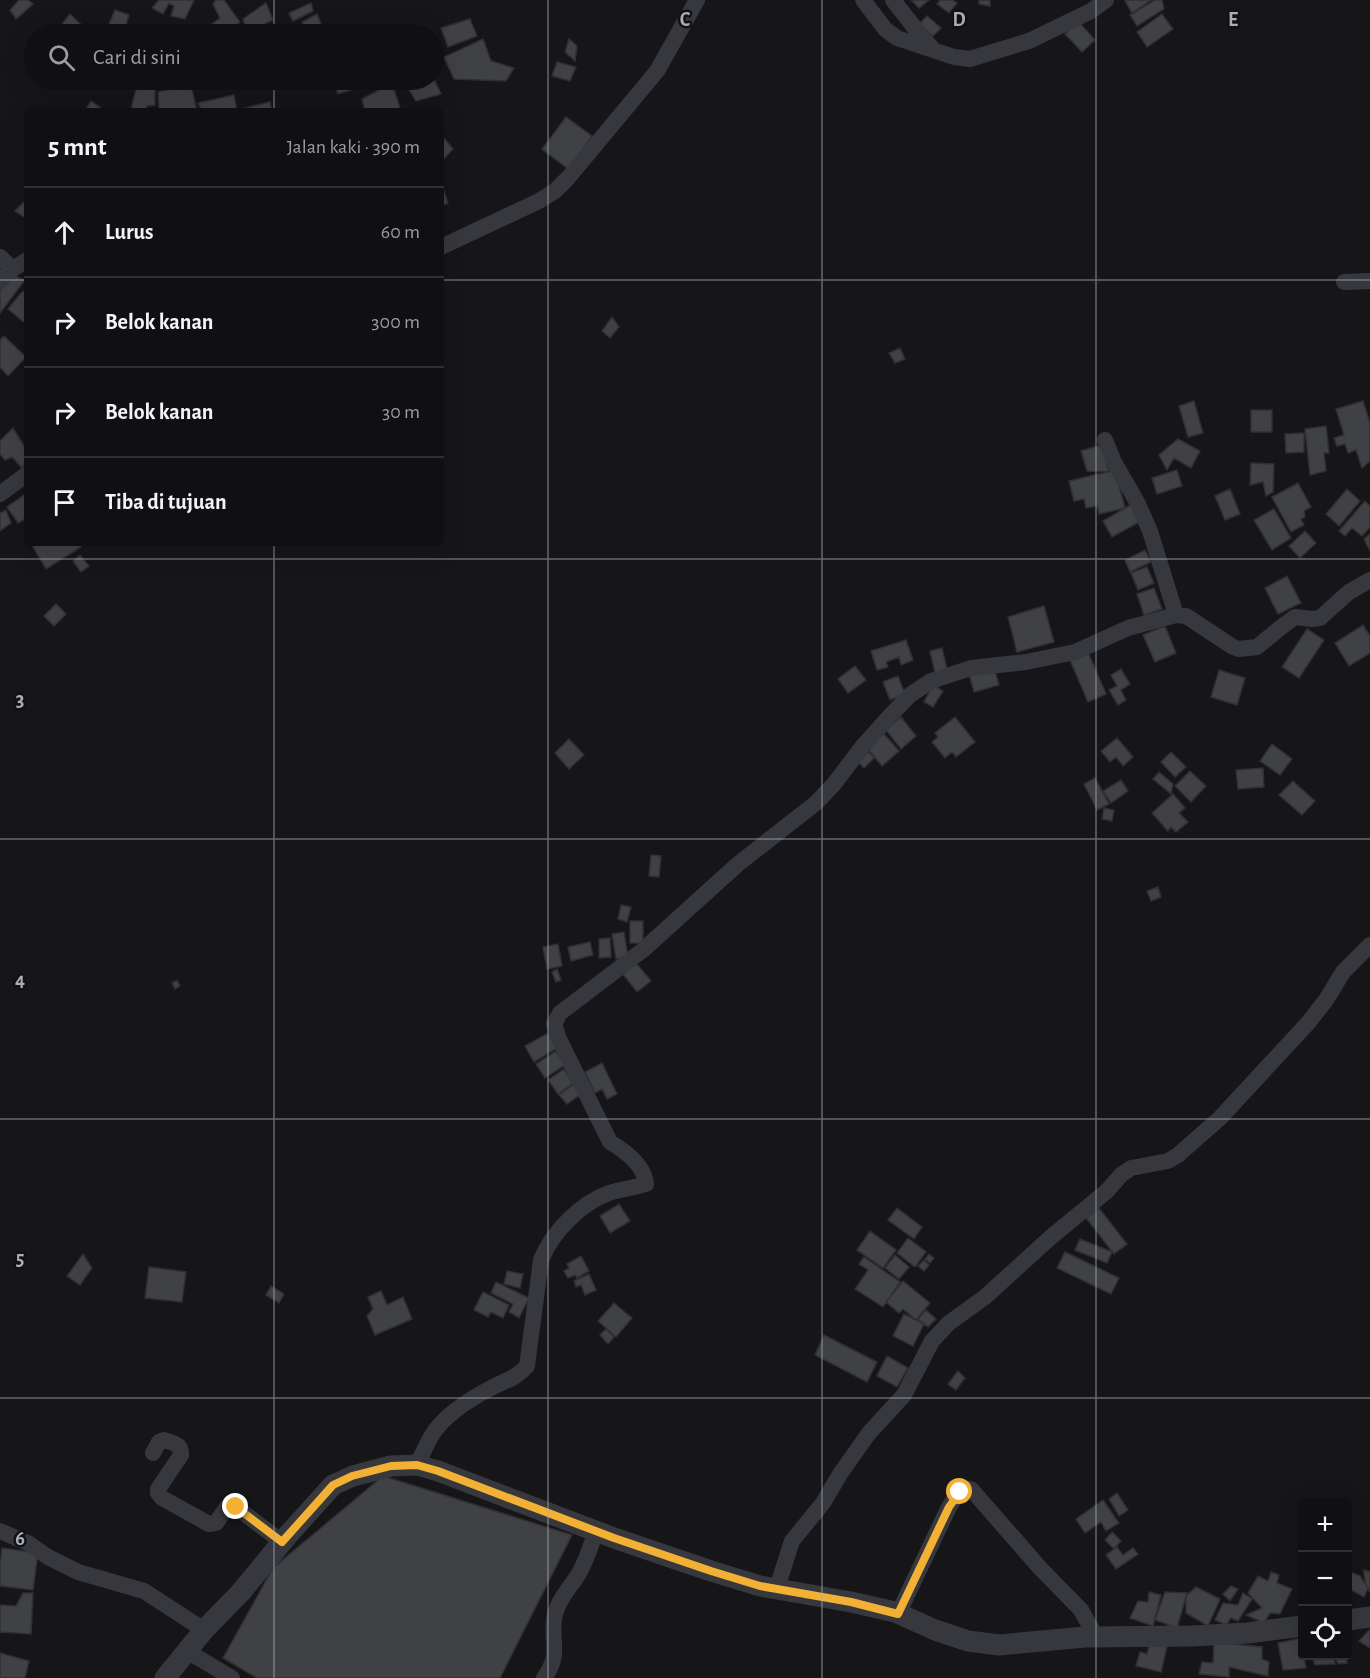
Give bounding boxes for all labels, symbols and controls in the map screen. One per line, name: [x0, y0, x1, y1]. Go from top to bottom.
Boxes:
text: C: [680, 10, 691, 30]
text: D: [952, 10, 966, 30]
text: E: [1228, 10, 1238, 30]
search box: [24, 24, 444, 90]
icon: search: [45, 41, 78, 74]
text: Cari di sini: [93, 46, 181, 68]
text: 5 mnt: [48, 134, 107, 160]
text: Jalan kaki · 390 m: [287, 137, 420, 157]
icon: ahead: [48, 216, 81, 249]
text: Lurus: [105, 221, 154, 243]
text: 60 m: [381, 222, 420, 242]
icon: right: [48, 306, 81, 339]
text: Belok kanan: [105, 311, 213, 333]
text: 300 m: [371, 312, 420, 332]
icon: right: [48, 396, 81, 429]
text: Belok kanan: [105, 401, 213, 423]
text: 30 m: [382, 402, 420, 422]
icon: arrive: [48, 486, 81, 519]
text: Tiba di tujuan: [105, 491, 227, 513]
text: 3: [16, 690, 24, 710]
text: 4: [15, 970, 25, 990]
text: 5: [16, 1249, 24, 1269]
route start: [946, 1478, 972, 1504]
route end: [222, 1493, 248, 1519]
map controls: [1298, 1498, 1352, 1660]
button: +: [1298, 1498, 1352, 1552]
text: 6: [15, 1529, 25, 1549]
button: −: [1298, 1552, 1352, 1606]
button: locate: [1298, 1606, 1352, 1660]

